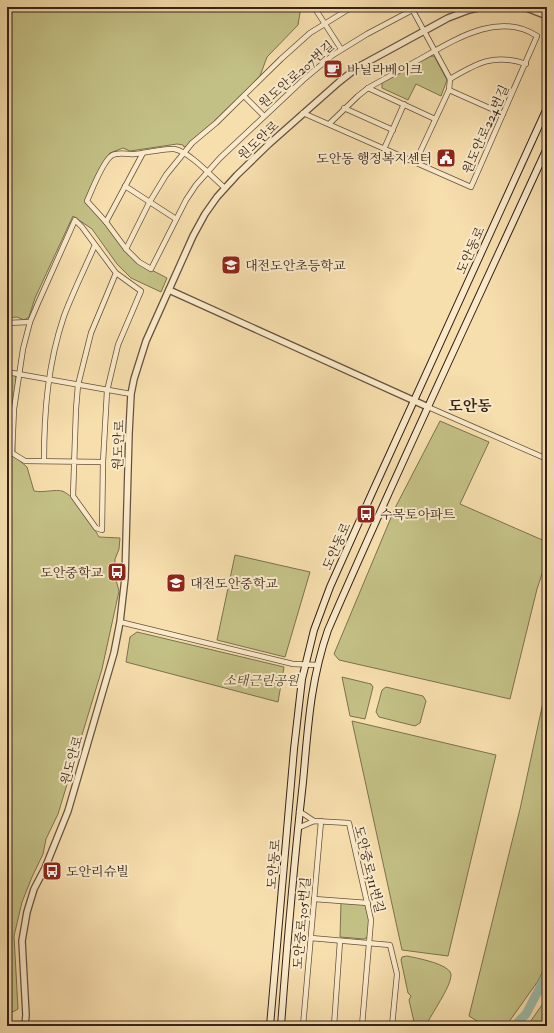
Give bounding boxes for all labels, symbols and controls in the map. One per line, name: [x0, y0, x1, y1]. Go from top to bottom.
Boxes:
street label: 원도안로207번길: [256, 38, 338, 112]
cafe icon: 바닐라베이크: [322, 58, 344, 80]
place label: 바닐라베이크: [347, 62, 423, 78]
street label: 원도안로224번길: [459, 83, 513, 176]
street label: 원도안로: [235, 117, 283, 164]
public building icon: 도안동 행정복지센터: [435, 147, 457, 169]
place label: 도안동 행정복지센터: [316, 151, 432, 167]
street label: 도안동로: [453, 224, 489, 277]
school or university icon: 대전도안초등학교: [220, 254, 242, 276]
place label: 대전도안초등학교: [245, 258, 346, 274]
district label: 도안동: [448, 397, 492, 416]
street label: 원도안로: [110, 419, 128, 470]
bus stop icon: 수목토아파트: [355, 503, 377, 525]
place label: 수목토아파트: [380, 507, 456, 523]
street label: 도안동로: [319, 520, 355, 573]
bus stop icon: 도안중학교: [106, 561, 128, 583]
place label: 도안중학교: [40, 565, 103, 581]
school or university icon: 대전도안중학교: [165, 572, 187, 594]
place label: 대전도안중학교: [190, 576, 278, 592]
park label: 소태근린공원: [223, 673, 300, 689]
street label: 원도안로: [57, 734, 87, 787]
street label: 도안중로311번길: [350, 824, 388, 915]
street label: 도안동로: [264, 838, 284, 890]
bus stop icon: 도안리슈빌: [41, 860, 63, 882]
place label: 도안리슈빌: [66, 864, 129, 880]
street label: 도안중로305번길: [290, 876, 314, 970]

